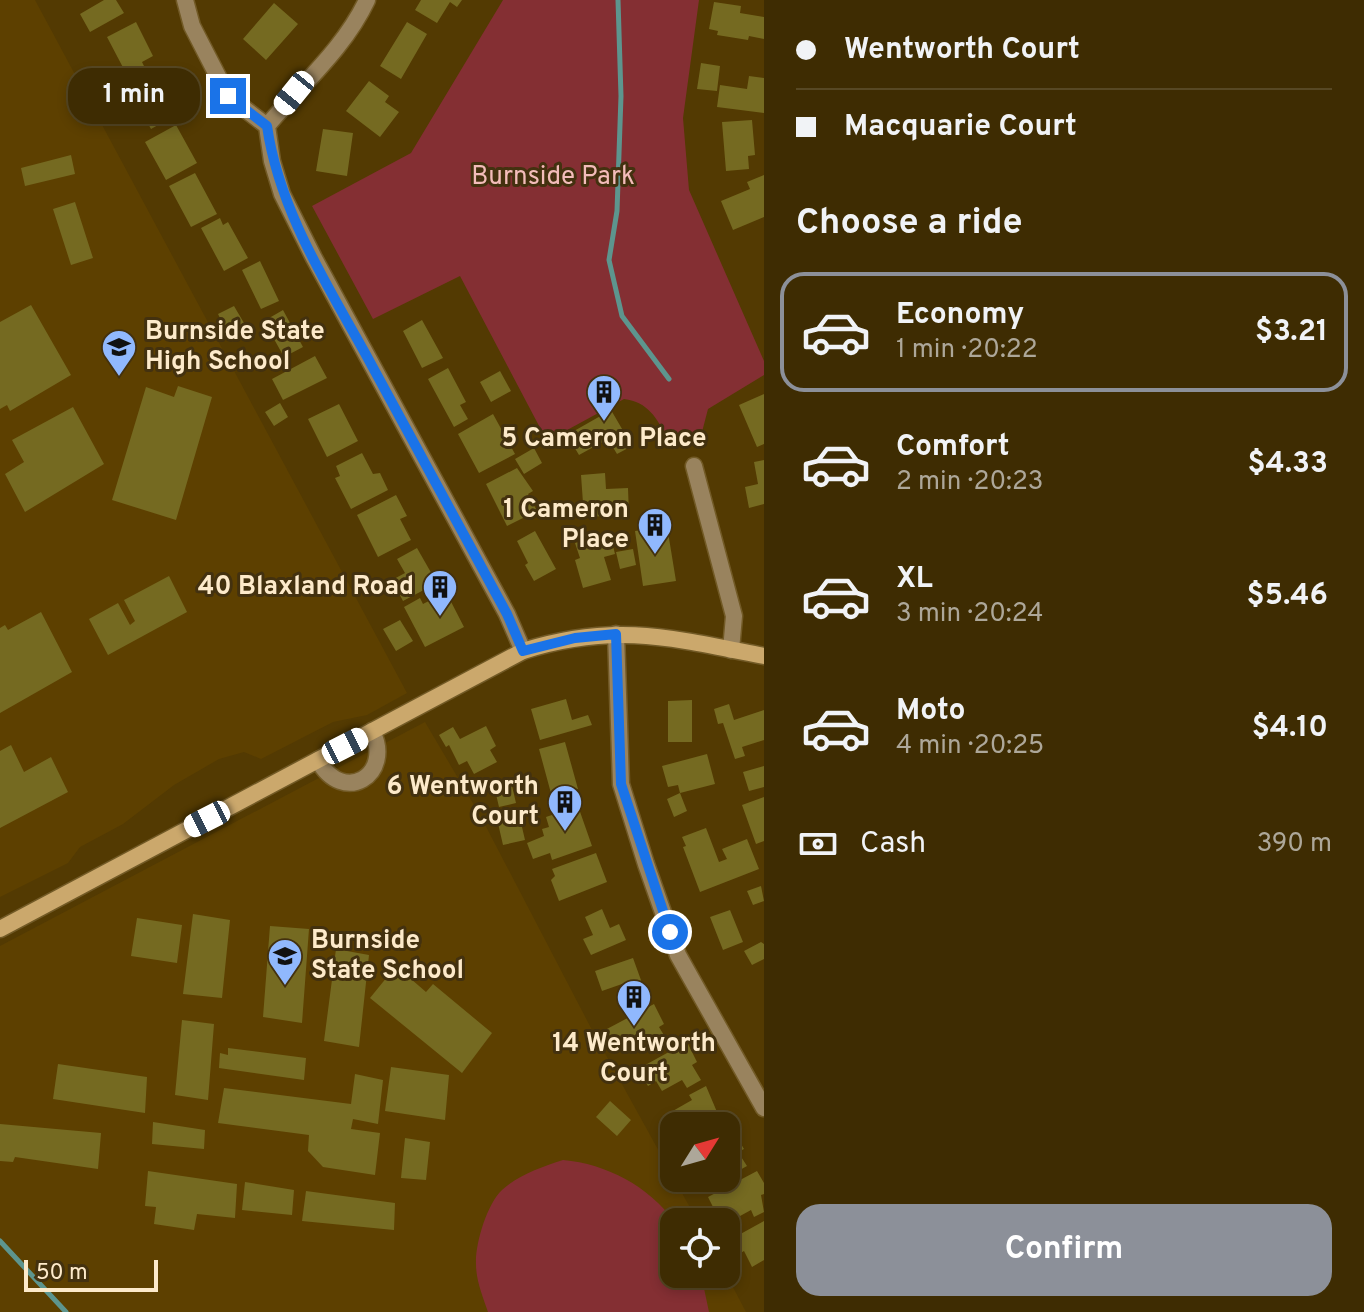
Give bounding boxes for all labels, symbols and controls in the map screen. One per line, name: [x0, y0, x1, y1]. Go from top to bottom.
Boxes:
text: Wentworth Court: [844, 32, 1080, 69]
car: [270, 67, 318, 119]
callout: 1 min: [68, 68, 200, 124]
route end: [210, 78, 246, 114]
text: 1 min: [103, 79, 165, 112]
text: Macquarie Court: [844, 109, 1077, 146]
park label: Burnside Park: [471, 161, 635, 194]
text: Choose a ride: [796, 201, 1022, 247]
icon: car: [800, 296, 872, 368]
text: Economy: [896, 297, 1024, 334]
text: $3.21: [1255, 314, 1328, 351]
place label: Burnside State High School: [145, 316, 325, 379]
school or university icon: Burnside State High School: [100, 328, 138, 378]
text: 1 min · 20:22: [896, 334, 1038, 367]
building icon: 5 Cameron Place: [585, 373, 623, 423]
place label: 5 Cameron Place: [502, 423, 706, 456]
icon: car: [800, 428, 872, 500]
text: Comfort: [896, 429, 1009, 466]
text: $4.33: [1247, 446, 1328, 483]
text: 2 min · 20:23: [896, 466, 1044, 499]
place label: 1 Cameron Place: [503, 494, 629, 557]
building icon: 1 Cameron Place: [636, 506, 674, 556]
icon: car: [800, 560, 872, 632]
text: XL: [896, 561, 933, 598]
building icon: 40 Blaxland Road: [421, 568, 459, 618]
place label: 40 Blaxland Road: [198, 571, 414, 604]
text: $5.46: [1247, 578, 1328, 615]
text: 3 min · 20:24: [896, 598, 1044, 631]
icon: car: [800, 692, 872, 764]
text: Moto: [896, 693, 966, 730]
text: $4.10: [1252, 710, 1328, 747]
car: [318, 724, 372, 768]
text: 4 min · 20:25: [896, 730, 1044, 763]
place label: 6 Wentworth Court: [386, 771, 539, 834]
building icon: 6 Wentworth Court: [546, 783, 584, 833]
car: [180, 797, 234, 841]
icon: cash: [796, 822, 840, 866]
text: Cash: [860, 826, 926, 863]
text: 390 m: [1257, 828, 1332, 861]
route start: [652, 914, 688, 950]
place label: Burnside State School: [311, 925, 464, 988]
school or university icon: Burnside State School: [266, 937, 304, 987]
building icon: 14 Wentworth Court: [615, 978, 653, 1028]
place label: 14 Wentworth Court: [552, 1028, 716, 1091]
north arrow: [660, 1112, 740, 1192]
map controls: [660, 1112, 740, 1288]
button: Confirm: [796, 1204, 1332, 1296]
button: locate: [660, 1208, 740, 1288]
scale bar: [24, 1256, 158, 1292]
text: 50 m: [36, 1260, 88, 1287]

